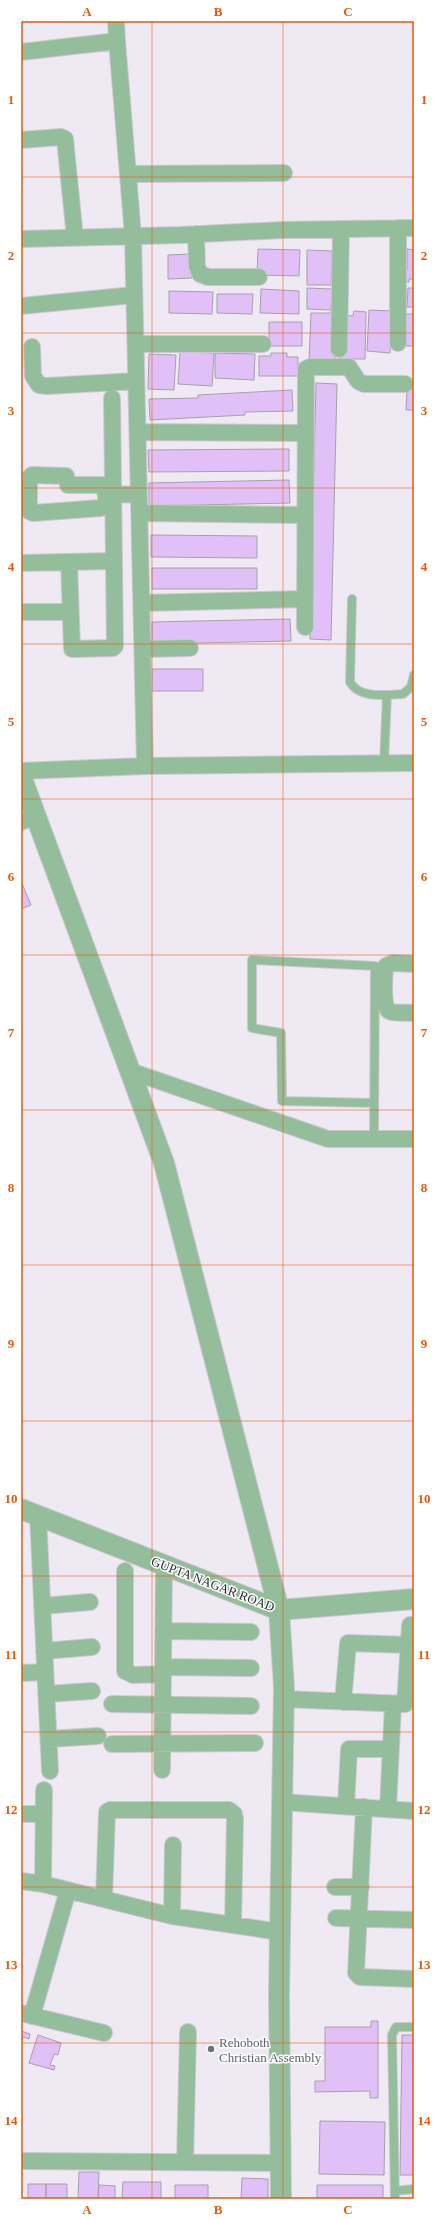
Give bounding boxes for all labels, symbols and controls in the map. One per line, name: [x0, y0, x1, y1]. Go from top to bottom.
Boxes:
text: A: [82, 4, 92, 19]
text: B: [214, 4, 223, 19]
text: C: [343, 4, 353, 19]
text: 1: [8, 92, 14, 107]
text: 1: [421, 92, 427, 107]
text: 2: [8, 248, 14, 263]
text: 2: [421, 248, 427, 263]
text: 3: [8, 403, 15, 418]
text: 3: [421, 403, 428, 418]
text: 4: [8, 559, 15, 574]
text: 4: [421, 559, 428, 574]
text: 5: [8, 714, 15, 729]
text: 5: [421, 714, 428, 729]
text: 6: [8, 869, 15, 884]
text: 6: [421, 869, 428, 884]
text: 7: [8, 1025, 15, 1040]
text: 7: [421, 1025, 428, 1040]
text: 8: [8, 1180, 15, 1195]
text: 8: [421, 1180, 428, 1195]
text: 9: [8, 1336, 15, 1351]
text: 9: [421, 1336, 428, 1351]
text: 10: [5, 1491, 18, 1506]
text: 10: [418, 1491, 431, 1506]
street label: GUPTA NAGAR ROAD: [149, 1553, 277, 1615]
text: 11: [5, 1647, 17, 1662]
text: 11: [418, 1647, 430, 1662]
text: 12: [5, 1802, 18, 1817]
text: 12: [418, 1802, 431, 1817]
text: 13: [5, 1957, 18, 1972]
text: 13: [418, 1957, 431, 1972]
place label: Rehoboth Christian Assembly: [219, 2035, 322, 2065]
marker: Rehoboth Christian Assembly: [206, 2044, 216, 2054]
text: 14: [5, 2113, 18, 2128]
text: 14: [418, 2113, 431, 2128]
text: A: [82, 2202, 92, 2217]
text: B: [214, 2202, 223, 2217]
text: C: [343, 2202, 353, 2217]

